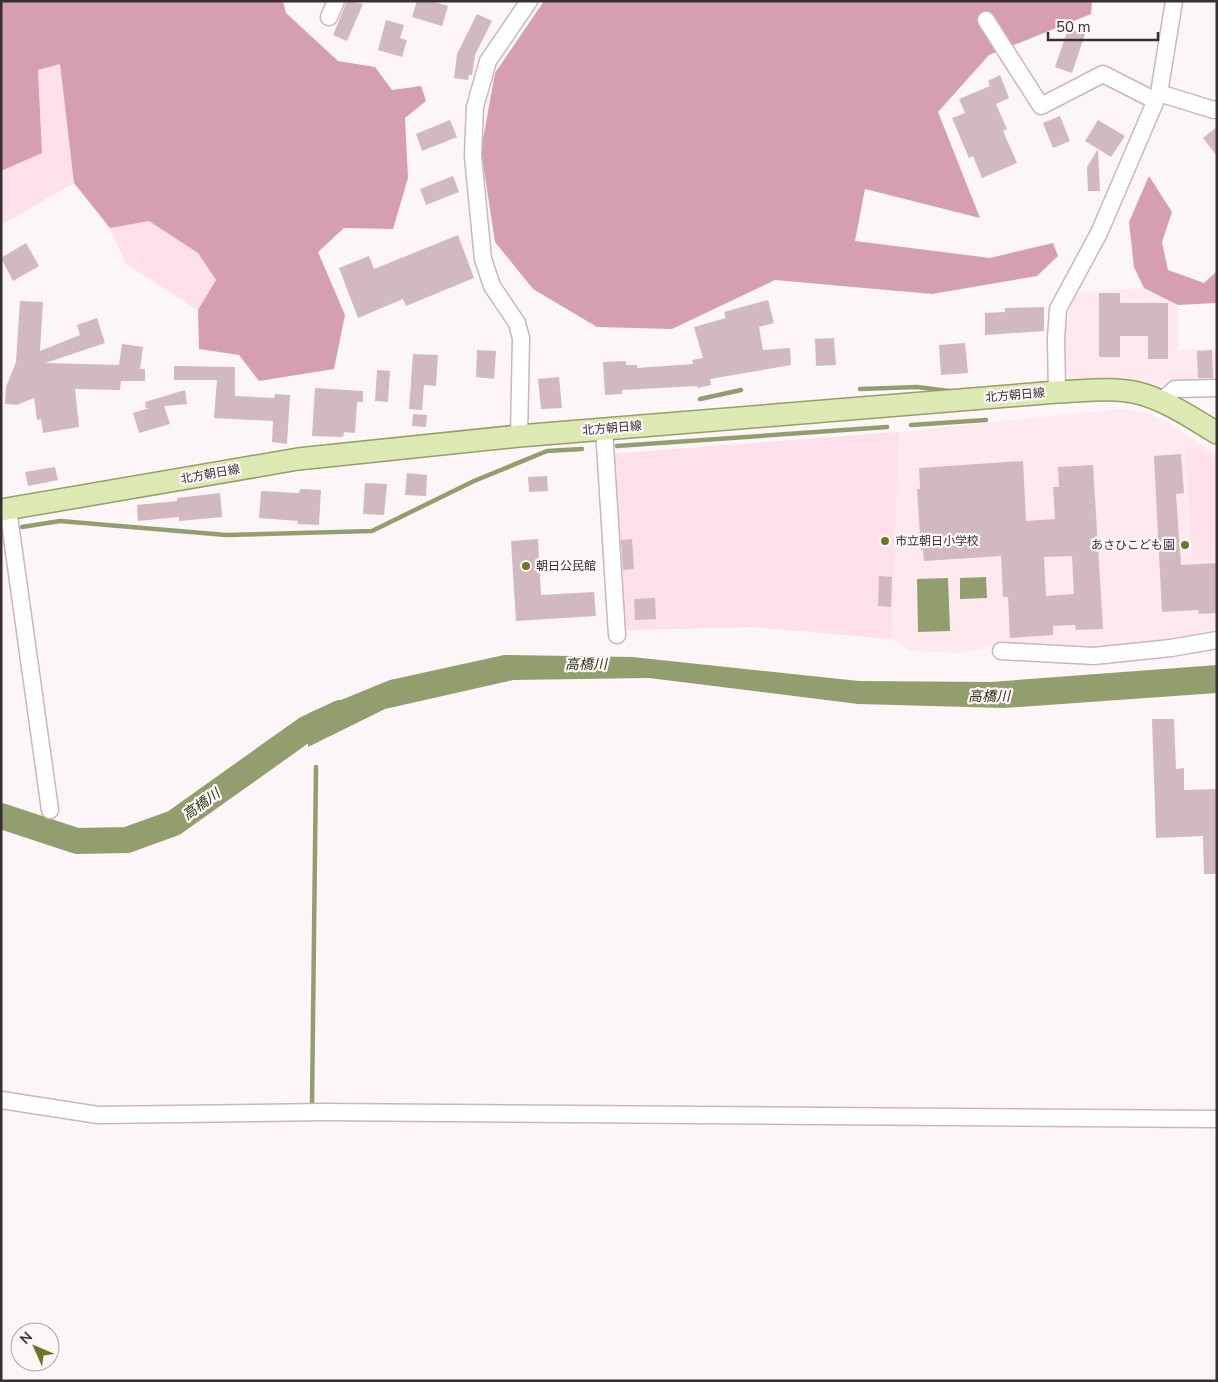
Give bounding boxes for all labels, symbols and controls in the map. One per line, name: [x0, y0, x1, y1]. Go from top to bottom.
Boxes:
scale bar: [1048, 10, 1158, 42]
text: 50 m: [1056, 17, 1091, 37]
street label: 北方朝日線: [984, 384, 1046, 406]
street label: 北方朝日線: [581, 417, 643, 439]
street label: 北方朝日線: [179, 461, 241, 487]
place label: 市立朝日小学校: [895, 533, 979, 549]
marker: 市立朝日小学校: [879, 535, 891, 547]
place label: あさひこども園: [1091, 537, 1175, 553]
marker: あさひこども園: [1179, 539, 1191, 551]
place label: 朝日公民館: [536, 558, 596, 574]
marker: 朝日公民館: [520, 560, 532, 572]
water label: 高橋川: [565, 655, 609, 674]
water label: 高橋川: [968, 687, 1012, 706]
water label: 高橋川: [179, 783, 225, 824]
north arrow: [10, 1322, 60, 1372]
text: N: [16, 1328, 37, 1349]

